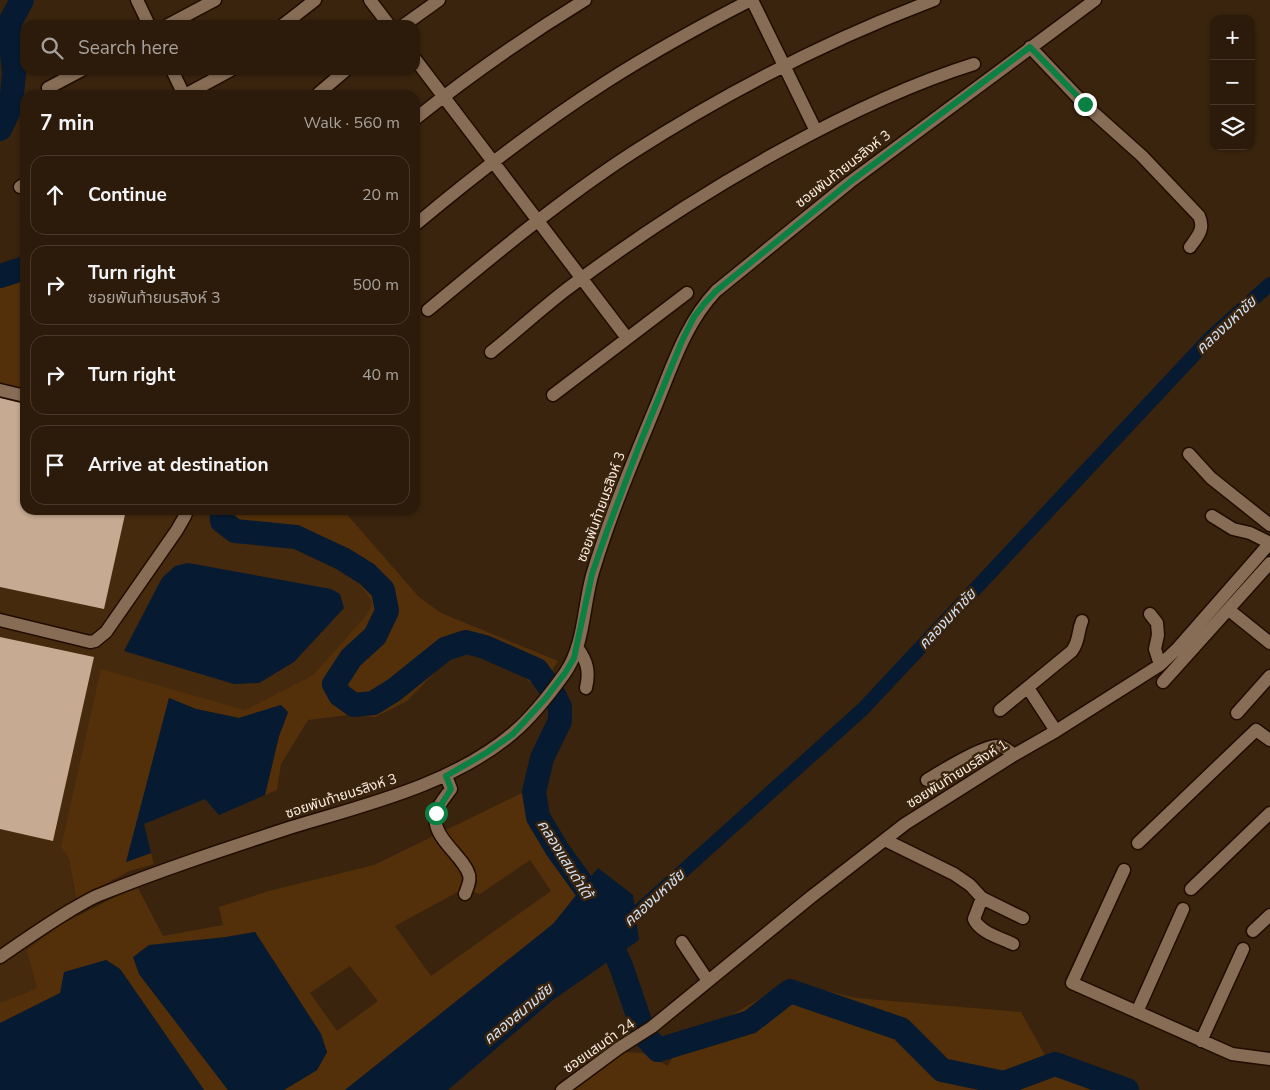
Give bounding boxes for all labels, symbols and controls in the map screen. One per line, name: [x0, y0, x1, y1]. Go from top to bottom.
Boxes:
map controls: [1210, 15, 1255, 150]
button: +: [1210, 15, 1255, 60]
search box: [20, 20, 420, 75]
icon: search: [38, 34, 66, 62]
text: Search here: [78, 35, 179, 61]
button: −: [1210, 60, 1255, 105]
route end: [1074, 93, 1097, 116]
button: layers: [1210, 105, 1255, 150]
text: 7 min: [40, 109, 94, 137]
text: Walk · 560 m: [304, 112, 400, 134]
street label: ซอยพันท้ายนรสิงห์ 3: [791, 126, 895, 212]
icon: ahead: [41, 181, 69, 209]
text: Continue: [88, 182, 167, 208]
text: 20 m: [362, 184, 399, 206]
text: Turn right: [88, 260, 175, 286]
icon: right: [41, 271, 69, 299]
text: 500 m: [352, 274, 399, 296]
text: ซอยพันท้ายนรสิงห์ 3: [88, 287, 221, 309]
water label: คลองมหาชัย: [1191, 291, 1261, 358]
icon: right: [41, 361, 69, 389]
text: Turn right: [88, 362, 175, 388]
text: 40 m: [362, 364, 399, 386]
street label: ซอยพันท้ายนรสิงห์ 3: [572, 449, 630, 565]
icon: arrive: [41, 451, 69, 479]
text: Arrive at destination: [88, 452, 269, 478]
water label: คลองมหาชัย: [914, 584, 981, 654]
street label: ซอยพันท้ายนรสิงห์ 1: [903, 735, 1011, 813]
street label: ซอยพันท้ายนรสิงห์ 3: [283, 769, 399, 823]
route start: [425, 802, 448, 825]
water label: คลองแสมดำใต้: [533, 816, 598, 904]
water label: คลองมหาชัย: [619, 865, 690, 931]
water label: คลองสนามชัย: [479, 978, 558, 1049]
street label: ซอยแสมดำ 24: [559, 1014, 639, 1078]

